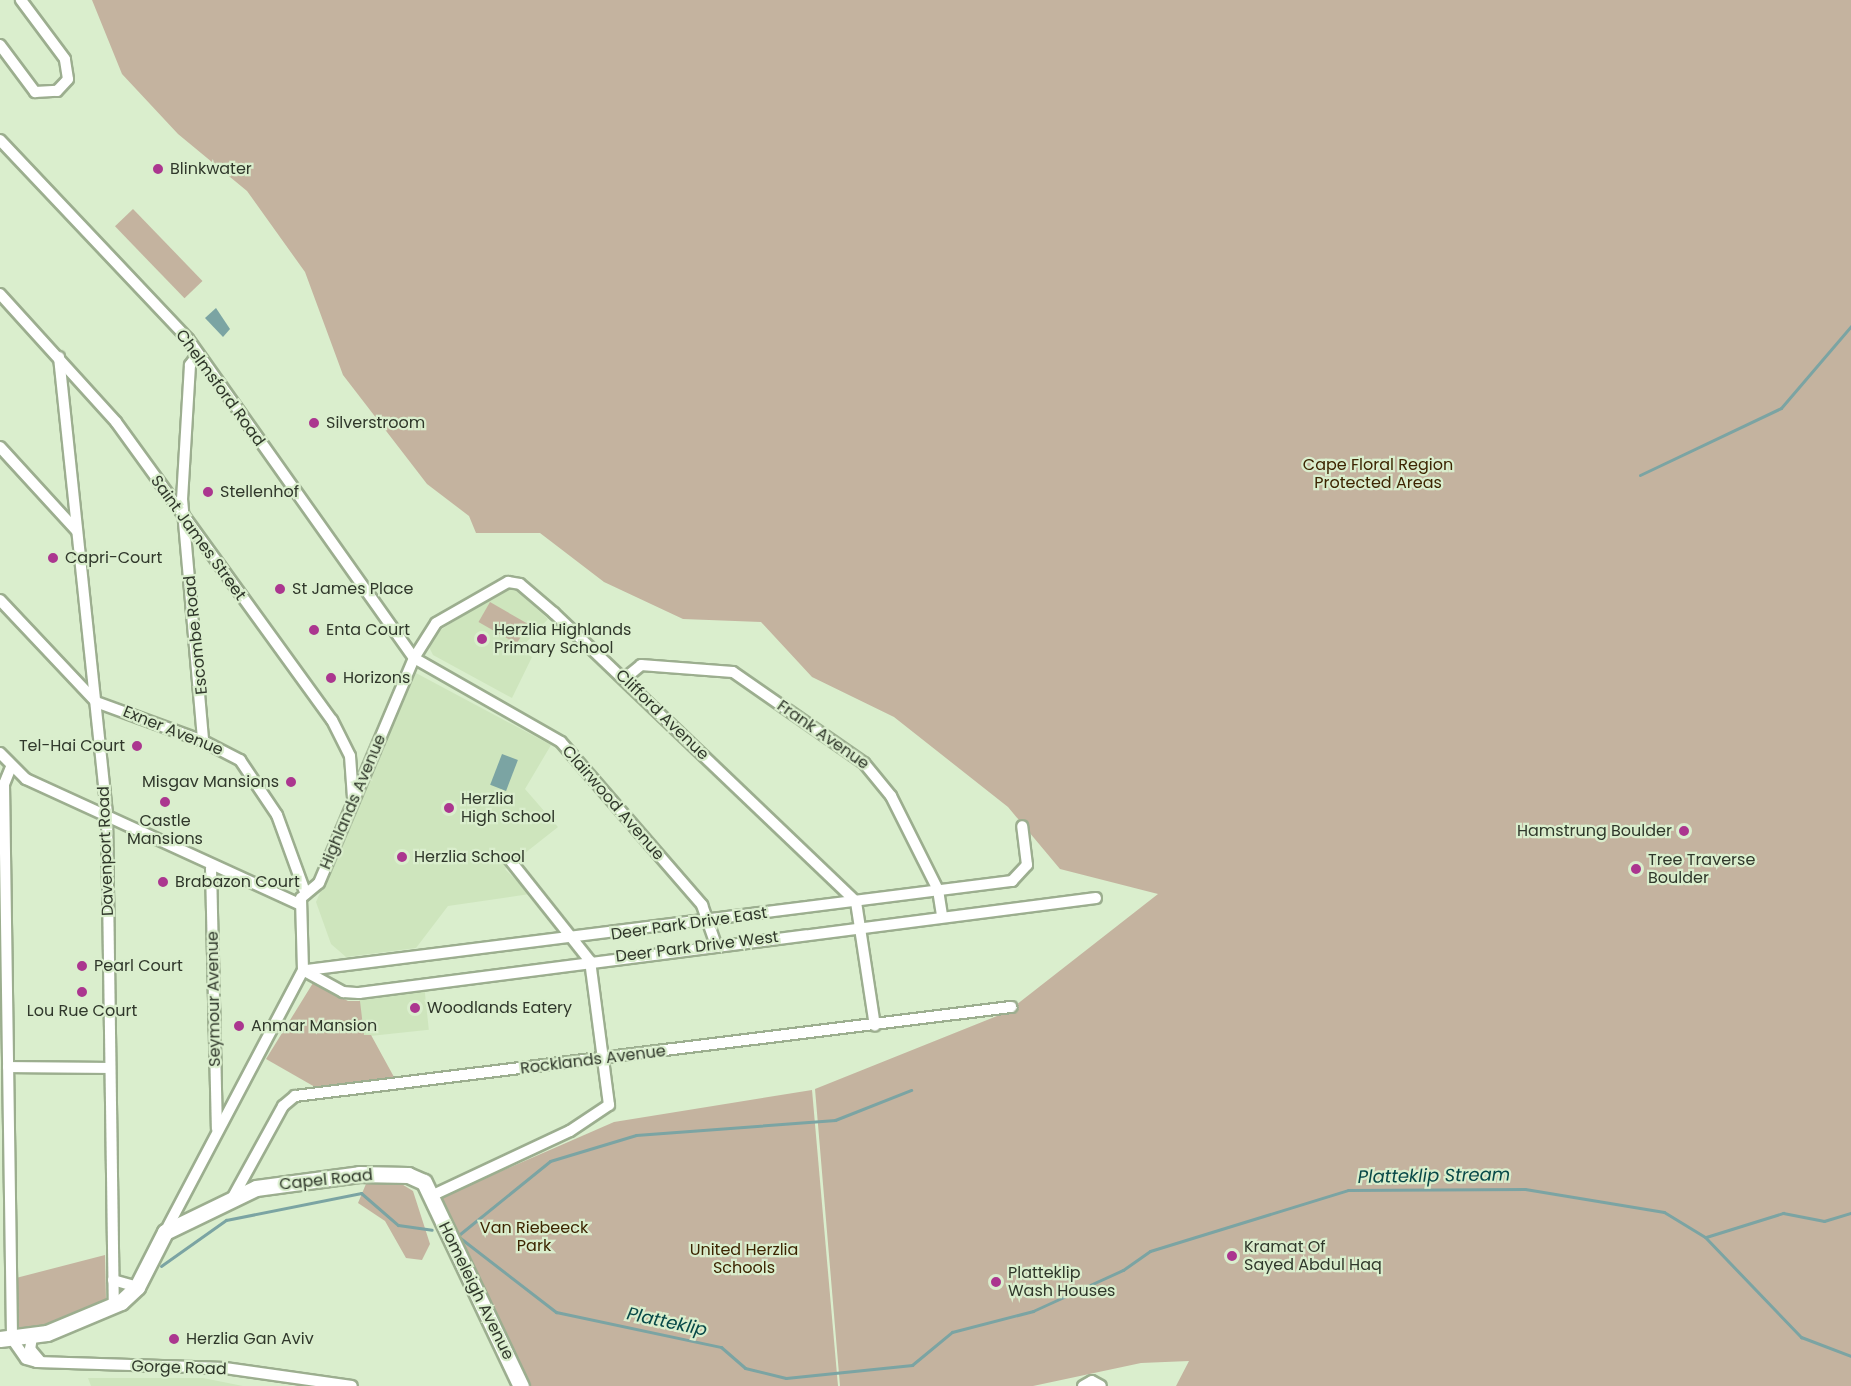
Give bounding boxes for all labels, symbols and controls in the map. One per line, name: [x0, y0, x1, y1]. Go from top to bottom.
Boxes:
place label: Blinkwater: [170, 159, 252, 179]
marker: Blinkwater: [151, 162, 165, 176]
street label: Chelmsford Road: [171, 326, 269, 450]
place label: Silverstroom: [326, 413, 425, 433]
marker: Silverstroom: [307, 416, 321, 430]
park label: Cape Floral Region Protected Areas: [1303, 455, 1453, 493]
street label: Saint James Street: [146, 472, 250, 604]
place label: Stellenhof: [220, 482, 299, 502]
marker: Stellenhof: [201, 485, 215, 499]
place label: Capri-Court: [65, 548, 162, 568]
marker: Capri-Court: [46, 551, 60, 565]
street label: Escombe Road: [180, 575, 212, 695]
place label: St James Place: [292, 579, 413, 599]
marker: St James Place: [273, 582, 287, 596]
place label: Enta Court: [326, 620, 410, 640]
place label: Herzlia Highlands Primary School: [494, 620, 631, 658]
marker: Enta Court: [307, 623, 321, 637]
marker: Herzlia Highlands Primary School: [475, 632, 489, 646]
street label: Clifford Avenue: [611, 666, 713, 764]
place label: Horizons: [343, 668, 410, 688]
marker: Horizons: [324, 671, 338, 685]
street label: Frank Avenue: [773, 696, 873, 774]
street label: Exner Avenue: [120, 702, 226, 760]
street label: Highlands Avenue: [316, 732, 390, 872]
place label: Tel-Hai Court: [19, 736, 125, 756]
marker: Tel-Hai Court: [130, 739, 144, 753]
street label: Clairwood Avenue: [558, 742, 668, 864]
place label: Misgav Mansions: [142, 772, 279, 792]
marker: Misgav Mansions: [284, 775, 298, 789]
street label: Davenport Road: [94, 786, 118, 916]
place label: Herzlia High School: [461, 789, 555, 827]
marker: Castle Mansions: [158, 795, 172, 809]
marker: Herzlia High School: [442, 801, 456, 815]
place label: Castle Mansions: [127, 811, 203, 849]
place label: Hamstrung Boulder: [1517, 821, 1672, 841]
marker: Hamstrung Boulder: [1677, 824, 1691, 838]
place label: Herzlia School: [414, 847, 525, 867]
marker: Herzlia School: [395, 850, 409, 864]
place label: Tree Traverse Boulder: [1648, 850, 1755, 888]
marker: Tree Traverse Boulder: [1629, 862, 1643, 876]
place label: Brabazon Court: [175, 872, 300, 892]
marker: Brabazon Court: [156, 875, 170, 889]
street label: Deer Park Drive East: [610, 904, 768, 944]
street label: Deer Park Drive West: [614, 927, 780, 967]
street label: Seymour Avenue: [203, 931, 225, 1067]
place label: Pearl Court: [94, 956, 183, 976]
marker: Pearl Court: [75, 959, 89, 973]
marker: Lou Rue Court: [75, 985, 89, 999]
place label: Woodlands Eatery: [427, 998, 572, 1018]
place label: Lou Rue Court: [27, 1001, 137, 1021]
marker: Woodlands Eatery: [408, 1001, 422, 1015]
place label: Anmar Mansion: [251, 1016, 377, 1036]
marker: Anmar Mansion: [232, 1019, 246, 1033]
street label: Rocklands Avenue: [519, 1042, 667, 1078]
water label: Platteklip Stream: [1358, 1164, 1510, 1188]
street label: Capel Road: [278, 1166, 374, 1194]
park label: Van Riebeeck Park: [480, 1218, 588, 1256]
street label: Homeleigh Avenue: [434, 1219, 518, 1363]
place label: Kramat Of Sayed Abdul Haq: [1244, 1237, 1382, 1275]
park label: United Herzlia Schools: [690, 1240, 798, 1278]
marker: Kramat Of Sayed Abdul Haq: [1225, 1249, 1239, 1263]
place label: Platteklip Wash Houses: [1008, 1263, 1115, 1301]
marker: Platteklip Wash Houses: [989, 1275, 1003, 1289]
water label: Platteklip: [625, 1303, 709, 1341]
place label: Herzlia Gan Aviv: [186, 1329, 314, 1349]
marker: Herzlia Gan Aviv: [167, 1332, 181, 1346]
street label: Gorge Road: [131, 1357, 227, 1379]

